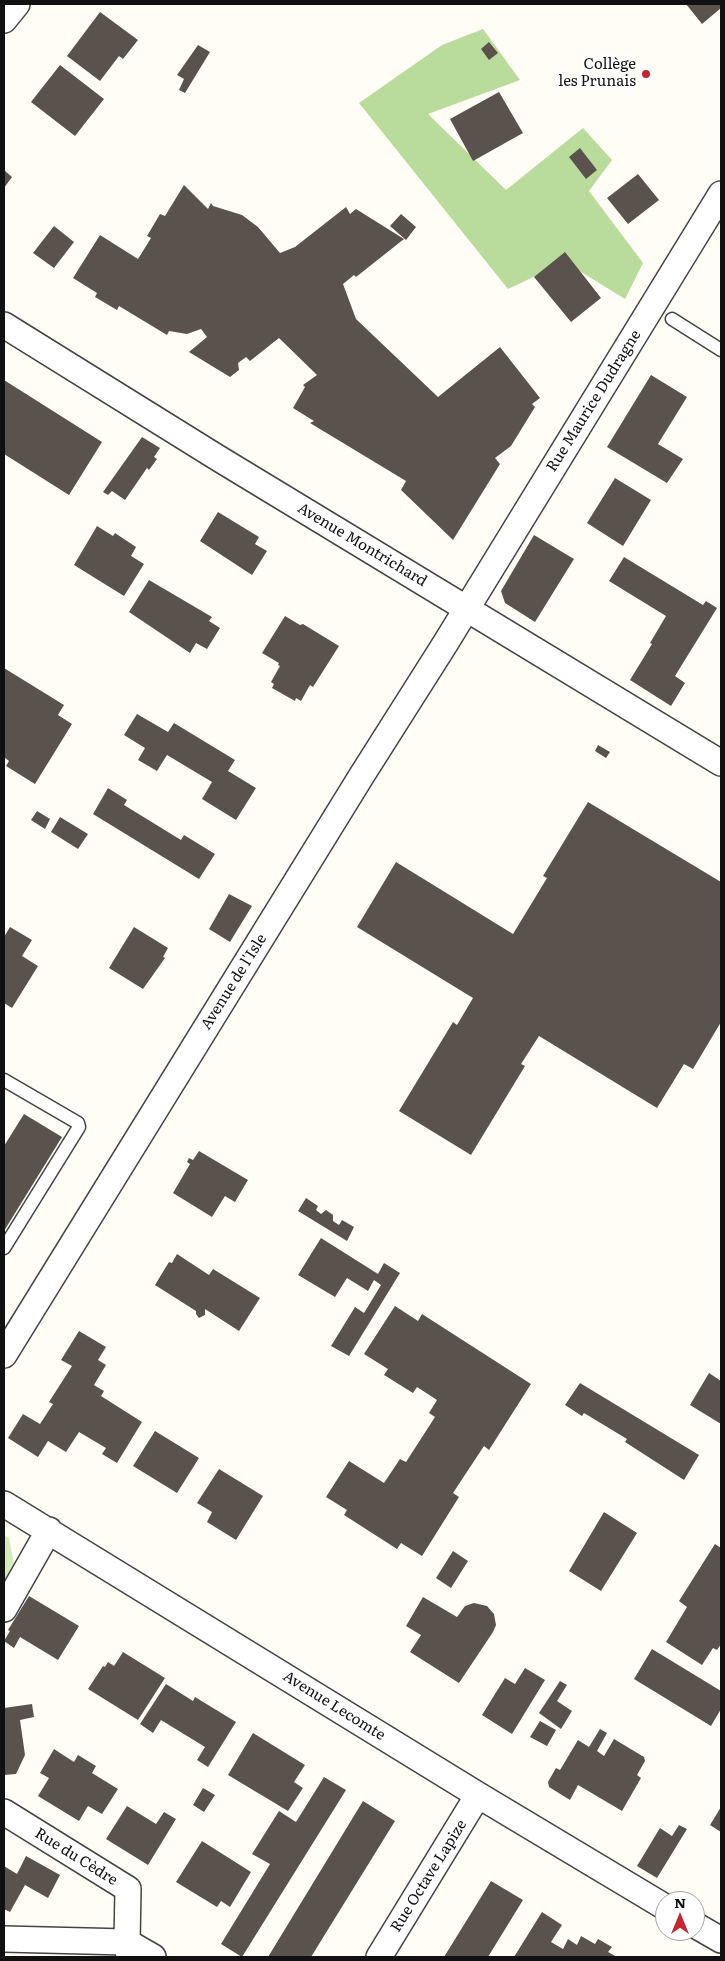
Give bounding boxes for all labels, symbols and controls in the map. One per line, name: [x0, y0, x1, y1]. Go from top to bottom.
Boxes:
place label: Collège les Prunais: [558, 56, 636, 91]
marker: Collège les Prunais: [640, 68, 652, 80]
street label: Rue Maurice Dudragne: [543, 327, 645, 475]
street label: Avenue Montrichard: [294, 499, 430, 591]
street label: Avenue de l'Isle: [197, 931, 271, 1033]
street label: Avenue Lecomte: [280, 1667, 388, 1745]
street label: Rue Octave Lapize: [387, 1817, 471, 1935]
street label: Rue du Cèdre: [31, 1824, 121, 1890]
north arrow: [655, 1891, 705, 1941]
text: N: [674, 1892, 686, 1912]

